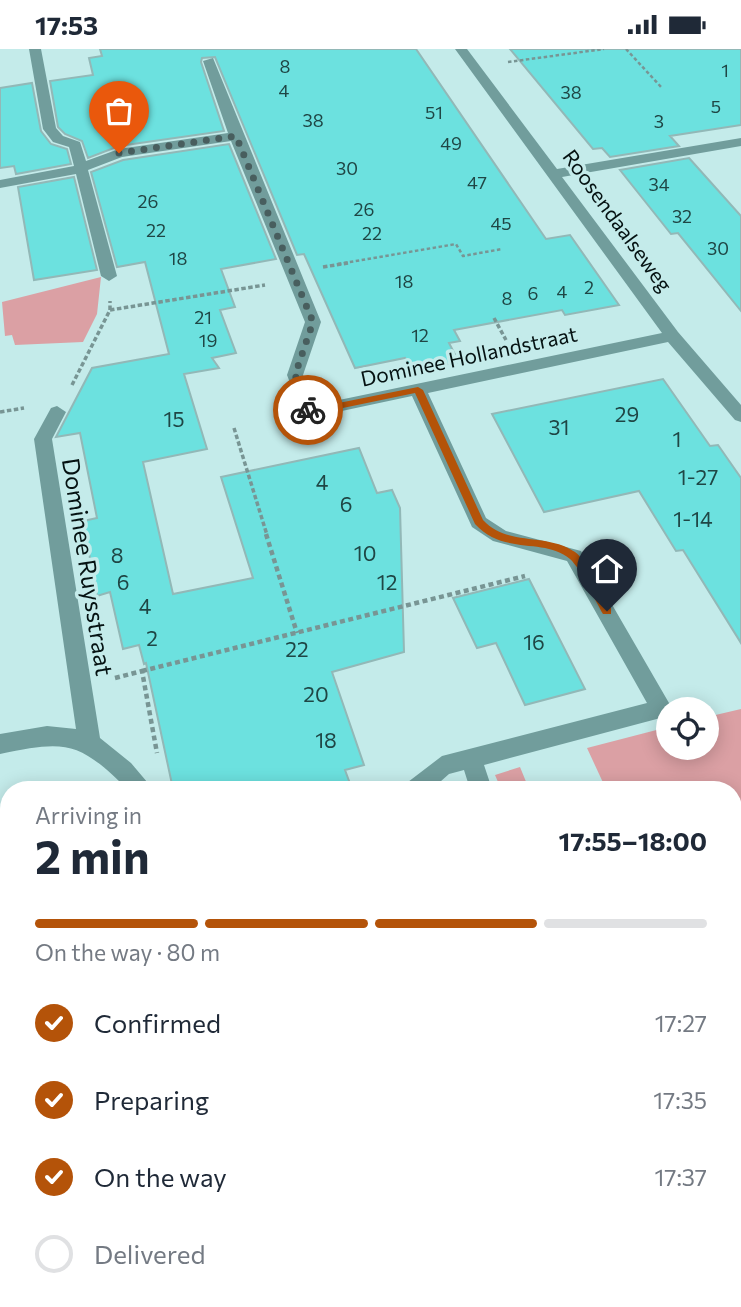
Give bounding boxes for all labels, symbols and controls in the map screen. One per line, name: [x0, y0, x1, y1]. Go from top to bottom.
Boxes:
text: 17:53: [35, 9, 98, 40]
house number: 8: [280, 55, 291, 77]
house number: 1: [721, 59, 729, 81]
house number: 4: [279, 79, 290, 101]
pin: [89, 81, 149, 153]
house number: 38: [560, 81, 582, 103]
icon: bag: [100, 92, 138, 130]
house number: 5: [711, 95, 721, 117]
house number: 51: [425, 101, 443, 123]
house number: 38: [302, 109, 324, 131]
house number: 3: [654, 110, 664, 132]
house number: 49: [440, 132, 462, 154]
street label: Roosendaalseweg: [558, 144, 678, 296]
house number: 30: [336, 157, 358, 179]
house number: 47: [467, 171, 487, 193]
house number: 34: [648, 173, 670, 195]
house number: 26: [138, 190, 158, 212]
house number: 26: [354, 198, 374, 220]
house number: 32: [672, 205, 692, 227]
house number: 45: [490, 212, 512, 234]
house number: 22: [146, 219, 166, 241]
house number: 22: [362, 222, 382, 244]
house number: 30: [707, 237, 729, 259]
house number: 18: [169, 247, 187, 269]
house number: 18: [395, 270, 413, 292]
house number: 2: [584, 276, 594, 298]
house number: 4: [557, 280, 568, 302]
house number: 6: [528, 282, 538, 304]
house number: 8: [502, 287, 513, 309]
house number: 21: [194, 306, 212, 328]
street label: Dominee Hollandstraat: [358, 320, 579, 391]
house number: 12: [411, 324, 429, 346]
house number: 19: [199, 329, 217, 351]
courier: [273, 375, 343, 445]
icon: bike: [289, 391, 327, 429]
house number: 29: [615, 401, 639, 426]
house number: 15: [163, 406, 185, 431]
house number: 31: [549, 414, 569, 439]
house number: 1: [673, 426, 681, 451]
street label: Dominee Ruysstraat: [57, 456, 120, 678]
house number: 1-27: [678, 464, 718, 489]
house number: 4: [316, 469, 329, 494]
house number: 6: [340, 491, 352, 516]
house number: 1-14: [673, 506, 713, 531]
pin: [577, 539, 637, 611]
house number: 10: [354, 540, 376, 565]
house number: 8: [111, 542, 123, 567]
icon: home: [588, 550, 626, 588]
house number: 6: [117, 569, 129, 594]
house number: 12: [377, 569, 397, 594]
house number: 4: [139, 593, 152, 618]
house number: 2: [146, 625, 158, 650]
house number: 16: [523, 629, 545, 654]
house number: 22: [285, 636, 309, 661]
house number: 20: [303, 681, 329, 706]
map controls: [656, 697, 719, 760]
button: locate: [656, 697, 719, 760]
house number: 18: [315, 727, 337, 752]
text: Arriving in: [35, 801, 142, 829]
text: 17:55–18:00: [559, 825, 707, 856]
text: 2 min: [35, 827, 150, 883]
text: On the way · 80 m: [35, 938, 220, 966]
icon: check: [35, 1004, 73, 1042]
text: Confirmed: [94, 1007, 221, 1038]
text: 17:27: [655, 1009, 707, 1037]
icon: check: [35, 1081, 73, 1119]
text: Preparing: [94, 1084, 209, 1115]
text: 17:35: [653, 1086, 707, 1114]
icon: check: [35, 1158, 73, 1196]
text: On the way: [94, 1161, 227, 1192]
text: 17:37: [654, 1163, 707, 1191]
text: Delivered: [94, 1238, 205, 1269]

